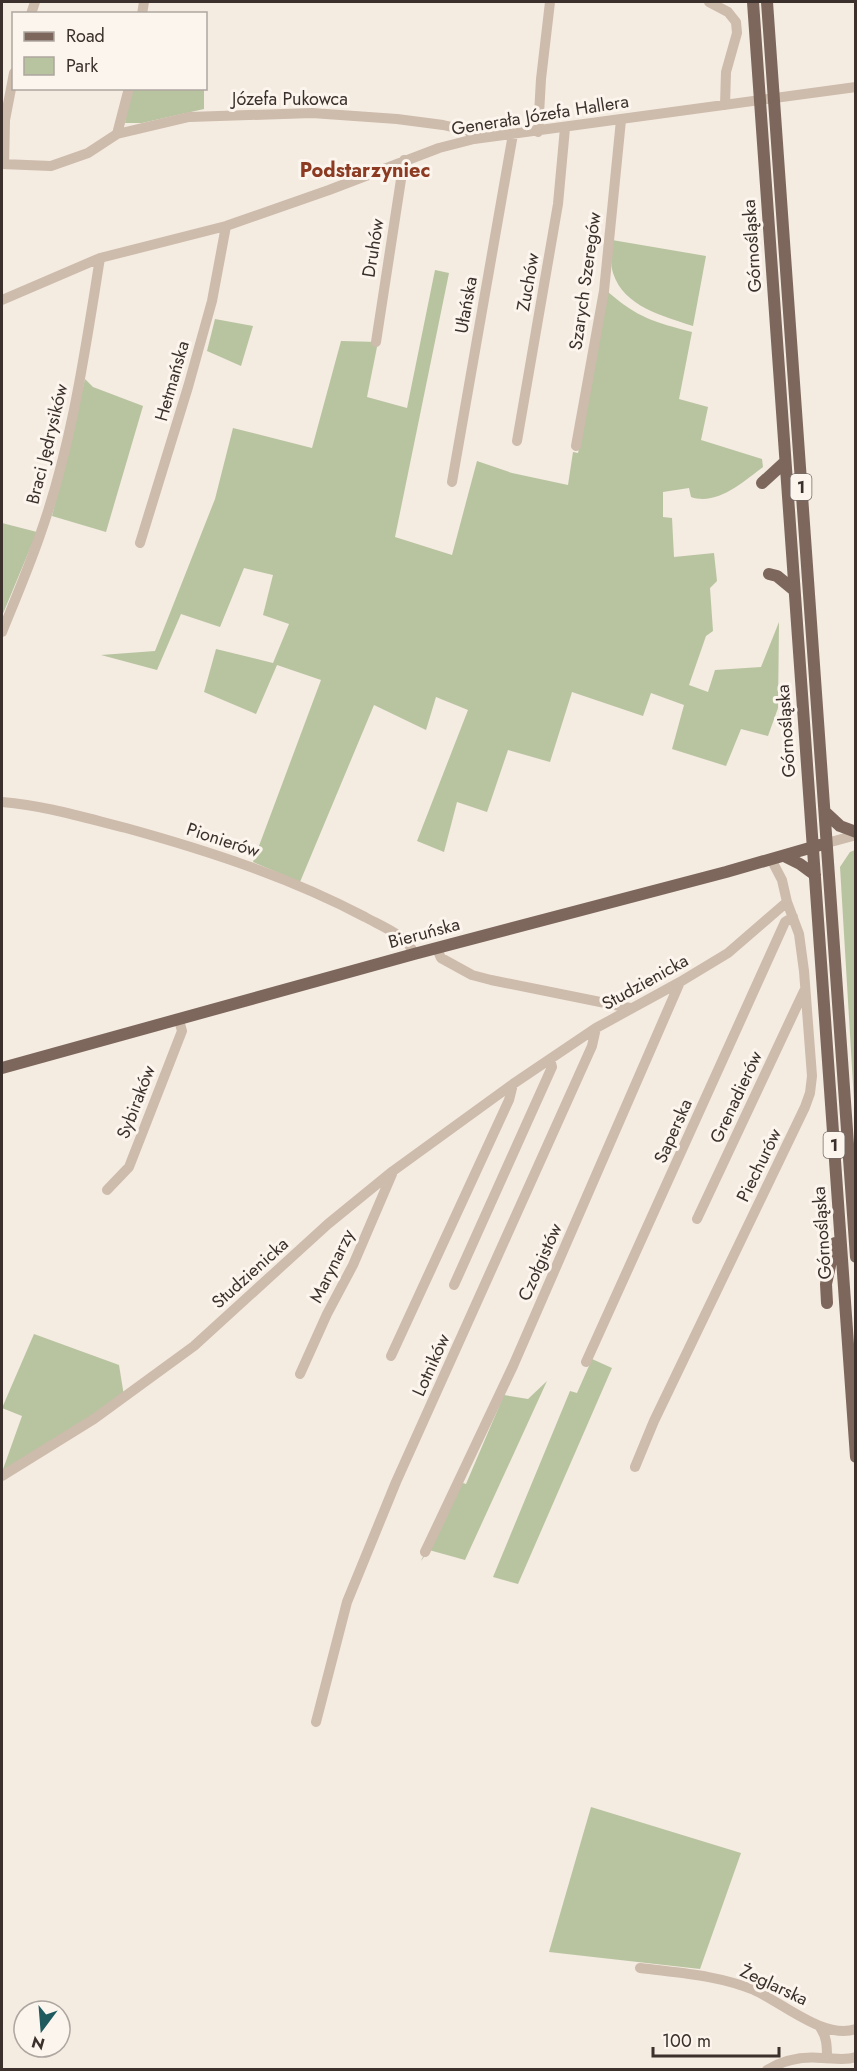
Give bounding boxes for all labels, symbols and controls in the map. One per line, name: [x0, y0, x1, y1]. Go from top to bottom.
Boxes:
legend: [12, 12, 207, 90]
text: Road: [66, 23, 105, 49]
text: Park: [66, 53, 98, 79]
street label: Józefa Pukowca: [230, 86, 348, 112]
street label: Generała Józefa Hallera: [449, 88, 631, 142]
district label: Podstarzyniec: [300, 156, 430, 185]
street label: Górnośląska: [736, 199, 768, 293]
street label: Szarych Szeregów: [562, 210, 608, 352]
street label: Druhów: [356, 216, 391, 279]
street label: Zuchów: [510, 250, 546, 313]
street label: Ułańska: [448, 274, 484, 336]
street label: Hetmańska: [148, 338, 196, 424]
street label: Braci Jędrysików: [19, 380, 75, 507]
road number: 1: [790, 474, 812, 500]
street label: Górnośląska: [770, 684, 802, 778]
street label: Pionierów: [183, 816, 264, 864]
street label: Bieruńska: [385, 911, 463, 955]
street label: Studzienicka: [597, 947, 693, 1017]
street label: Grenadierów: [703, 1046, 769, 1147]
street label: Sybiraków: [110, 1061, 162, 1143]
street label: Saperska: [647, 1095, 699, 1167]
street label: Piechurów: [730, 1123, 788, 1206]
road number: 1: [824, 1132, 844, 1158]
street label: Górnośląska: [806, 1186, 838, 1280]
street label: Czołgistów: [511, 1218, 569, 1305]
street label: Marynarzy: [303, 1225, 361, 1307]
street label: Studzienicka: [206, 1231, 294, 1315]
street label: Lotników: [406, 1329, 457, 1400]
street label: Żeglarska: [736, 1958, 812, 2012]
north arrow: [12, 1999, 72, 2059]
scale bar: [653, 2020, 779, 2058]
text: 100 m: [662, 2028, 711, 2054]
text: N: [29, 2030, 47, 2056]

